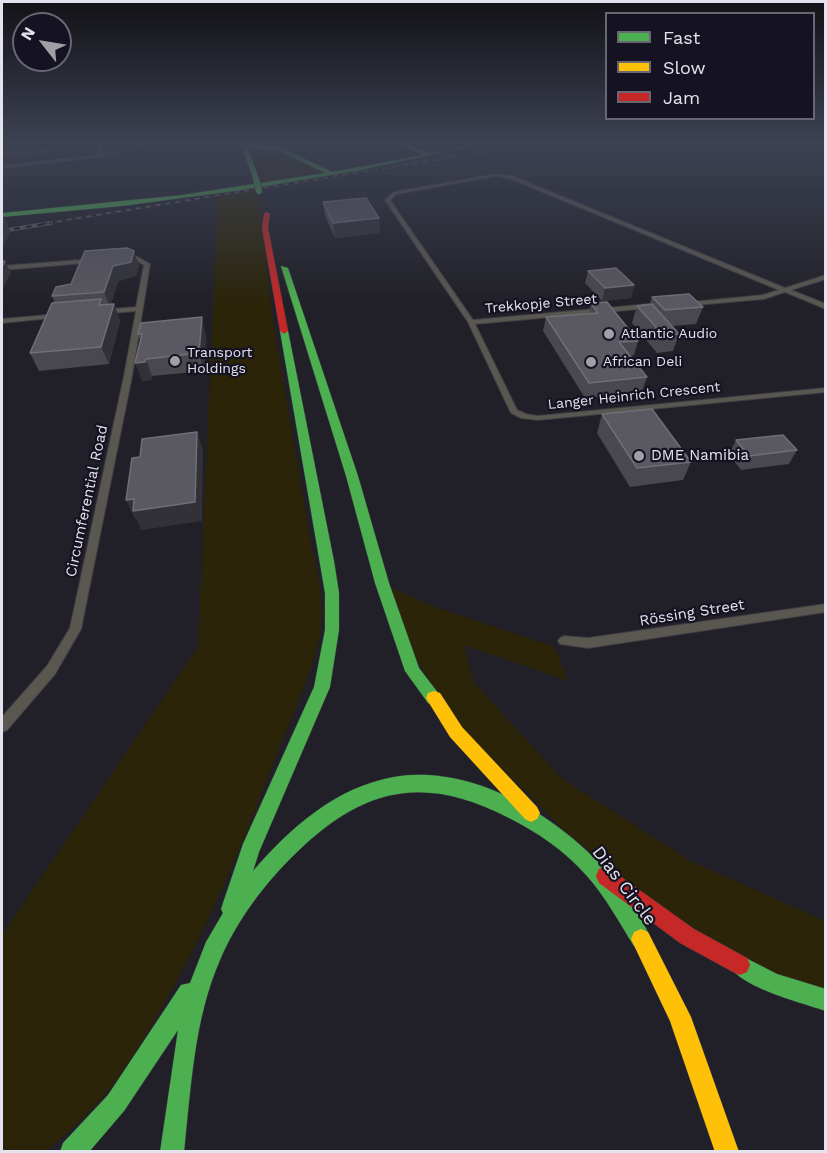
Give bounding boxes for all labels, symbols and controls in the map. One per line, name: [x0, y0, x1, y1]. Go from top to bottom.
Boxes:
north arrow: [12, 12, 72, 72]
legend: [605, 12, 815, 120]
text: N: [17, 24, 39, 43]
text: Fast: [663, 27, 700, 48]
text: Slow: [663, 57, 706, 78]
text: Jam: [663, 87, 700, 108]
street label: Trekkopje Street: [484, 291, 598, 317]
place label: Atlantic Audio: [621, 326, 717, 342]
marker: Atlantic Audio: [602, 327, 616, 341]
place label: Transport Holdings: [187, 345, 252, 378]
marker: Transport Holdings: [168, 354, 182, 368]
place label: African Deli: [603, 354, 682, 370]
marker: African Deli: [584, 355, 598, 369]
street label: Langer Heinrich Crescent: [547, 379, 721, 413]
street label: Circumferential Road: [62, 423, 112, 579]
place label: DME Namibia: [651, 447, 749, 465]
marker: DME Namibia: [632, 449, 646, 463]
street label: Rössing Street: [638, 596, 746, 630]
street label: Dias Circle: [587, 842, 661, 930]

